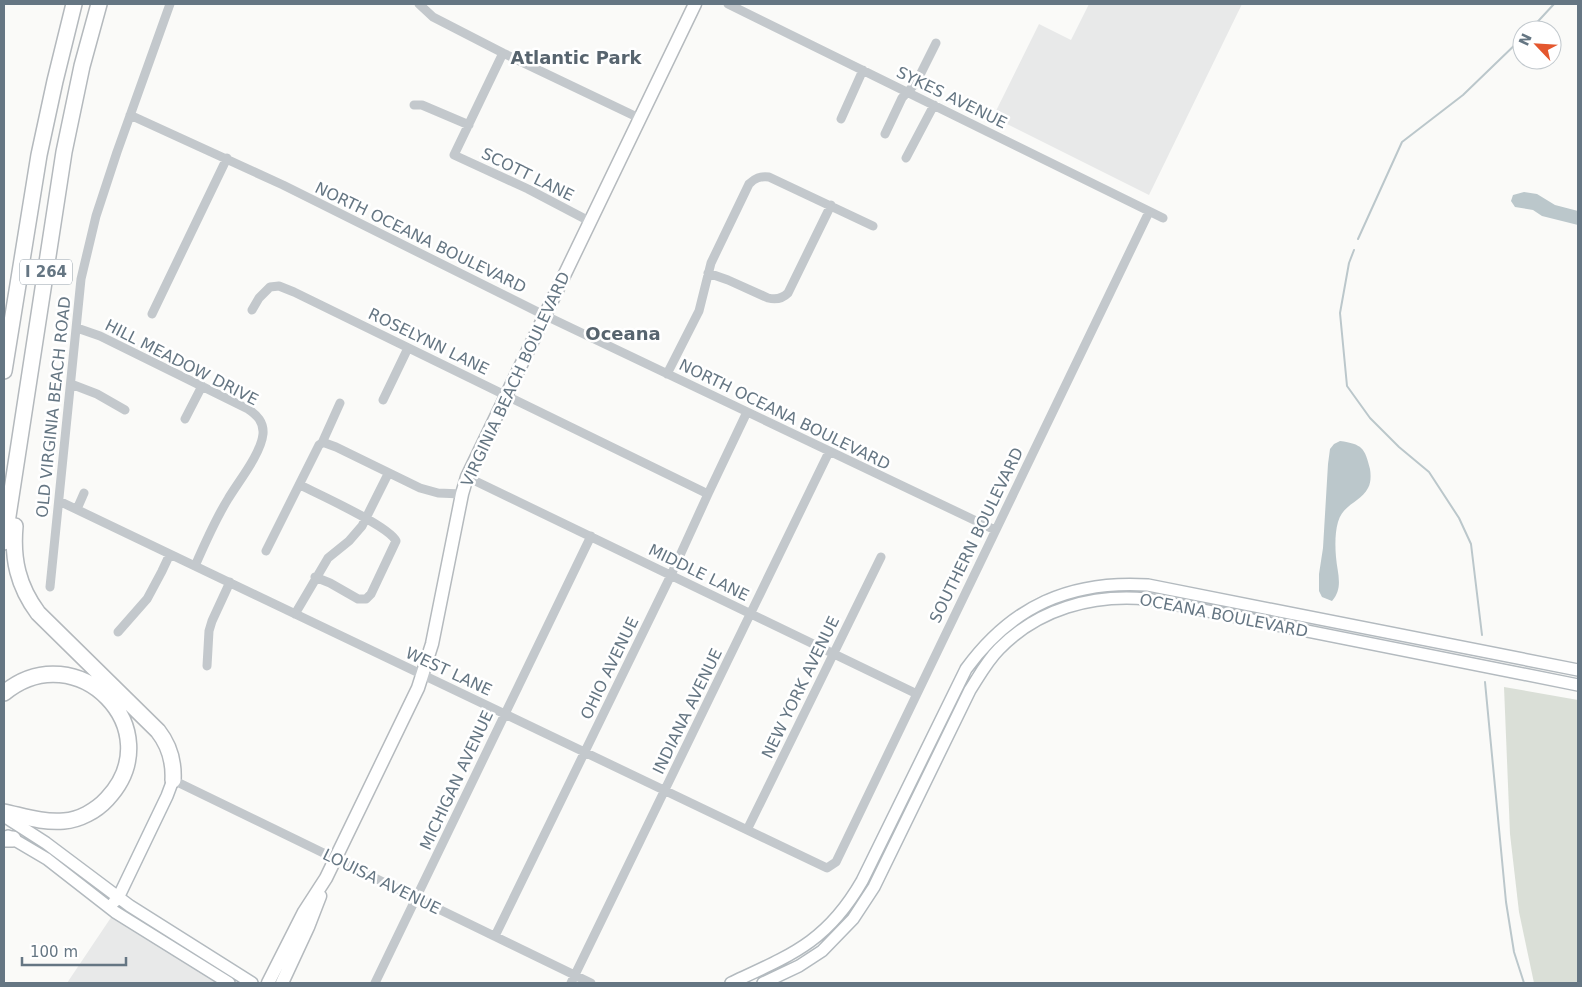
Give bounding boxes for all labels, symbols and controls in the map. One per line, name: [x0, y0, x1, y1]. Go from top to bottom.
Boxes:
north arrow: [1512, 20, 1562, 70]
text: N: [1515, 31, 1535, 48]
district label: Atlantic Park: [510, 47, 643, 68]
street label: SYKES AVENUE: [893, 62, 1010, 132]
street label: SCOTT LANE: [478, 144, 577, 205]
street label: NORTH OCEANA BOULEVARD: [312, 178, 529, 297]
road number: I 264: [20, 260, 72, 284]
street label: VIRGINIA BEACH BOULEVARD: [457, 269, 574, 490]
street label: OLD VIRGINIA BEACH ROAD: [32, 296, 75, 519]
street label: ROSELYNN LANE: [365, 304, 492, 379]
street label: HILL MEADOW DRIVE: [102, 315, 262, 409]
district label: Oceana: [585, 323, 661, 344]
street label: NORTH OCEANA BOULEVARD: [676, 355, 893, 474]
street label: SOUTHERN BOULEVARD: [926, 444, 1027, 626]
street label: MIDDLE LANE: [645, 540, 752, 605]
street label: OCEANA BOULEVARD: [1138, 590, 1310, 641]
street label: NEW YORK AVENUE: [758, 613, 843, 761]
street label: OHIO AVENUE: [576, 614, 642, 723]
street label: WEST LANE: [403, 643, 495, 700]
street label: INDIANA AVENUE: [649, 645, 726, 777]
street label: MICHIGAN AVENUE: [416, 707, 497, 853]
street label: LOUISA AVENUE: [320, 845, 444, 918]
scale bar: [22, 934, 126, 966]
text: 100 m: [30, 943, 78, 961]

